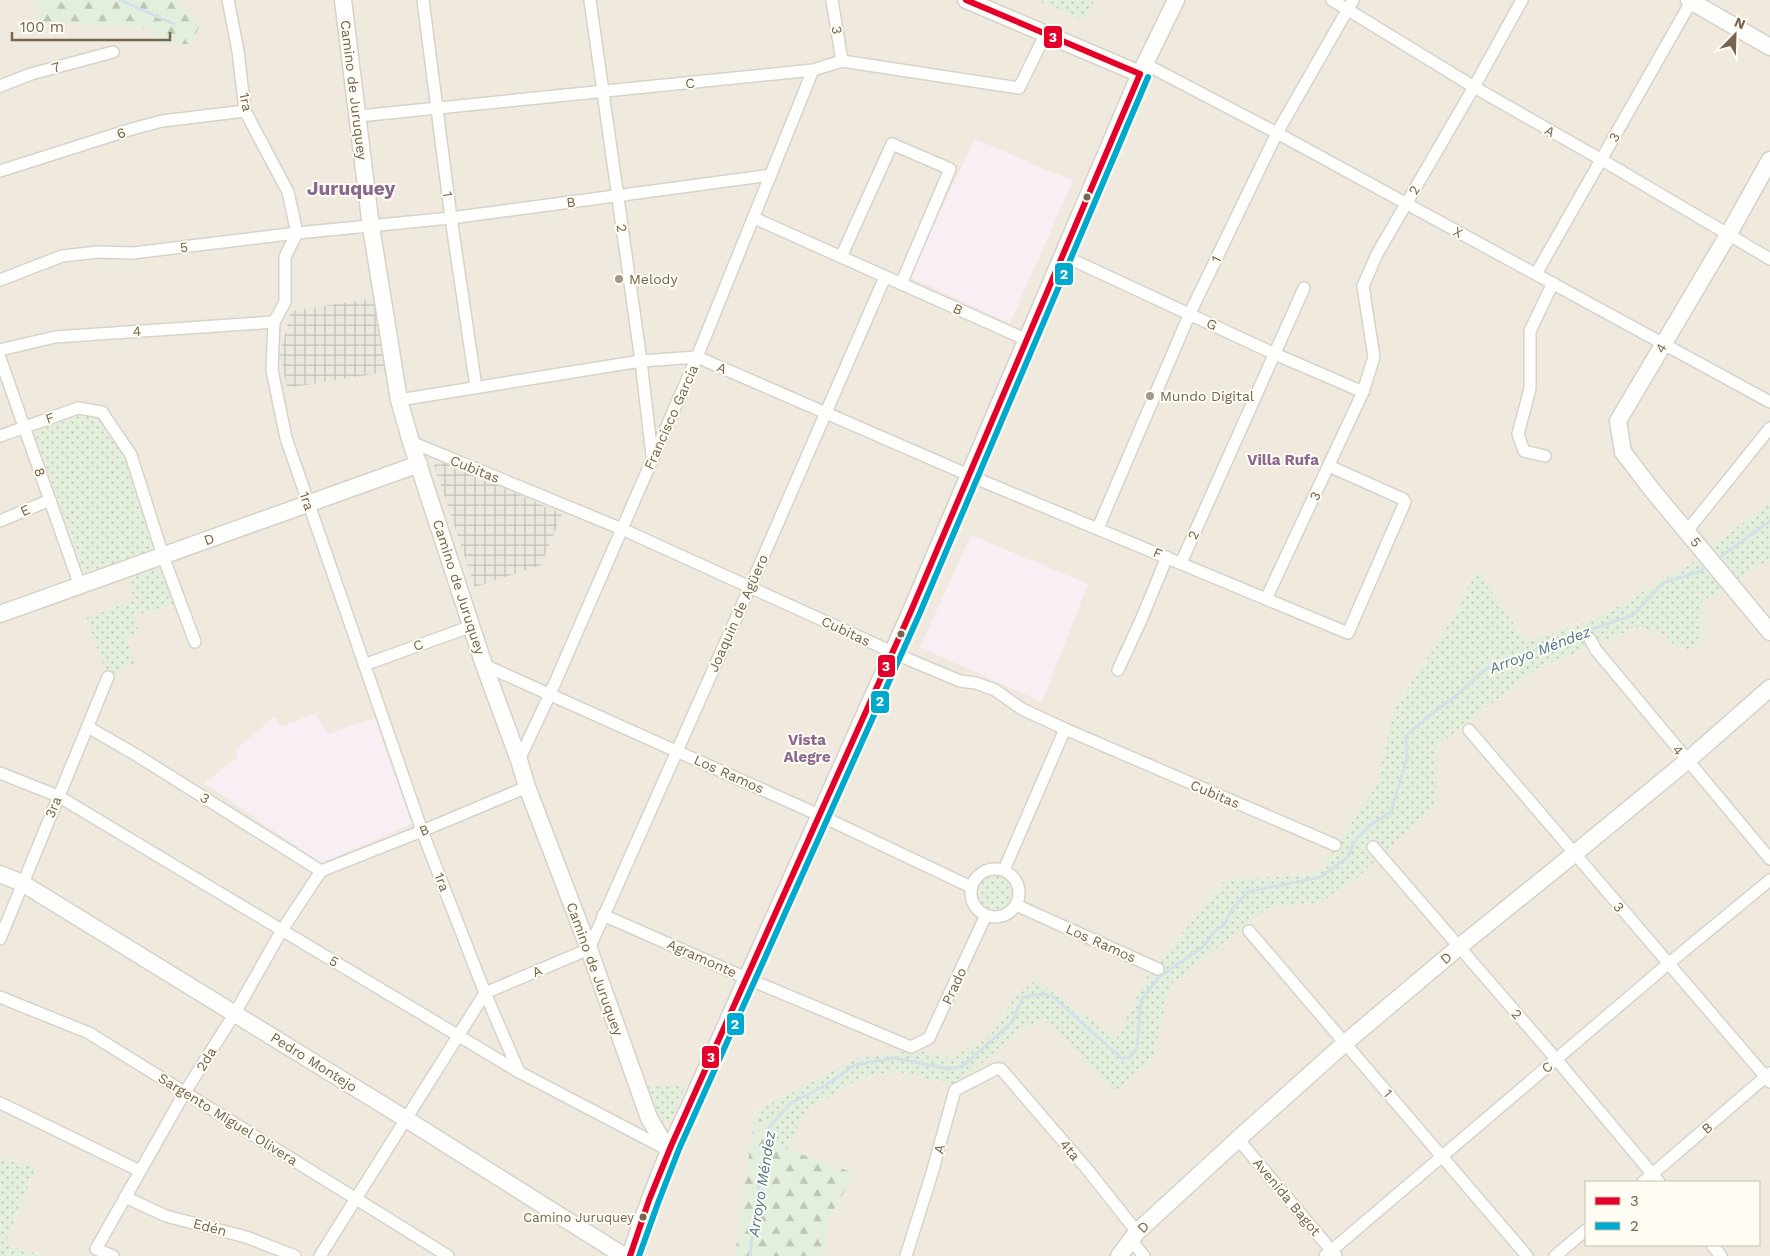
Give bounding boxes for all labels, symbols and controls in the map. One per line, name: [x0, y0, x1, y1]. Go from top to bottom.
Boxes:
scale bar: [12, 10, 170, 42]
north arrow: [1710, 10, 1760, 60]
text: N: [1732, 14, 1748, 32]
text: 100 m: [20, 18, 64, 36]
street label: Camino de Juruquey: [337, 19, 371, 162]
street label: 3: [828, 25, 846, 35]
line badge: 3: [1043, 25, 1063, 49]
text: 3: [1049, 29, 1057, 45]
street label: 7: [50, 58, 62, 76]
street label: C: [684, 75, 696, 91]
street label: 1ra: [236, 91, 256, 113]
street label: A: [1542, 122, 1558, 140]
street label: 6: [114, 124, 128, 142]
street label: 3: [1605, 130, 1623, 144]
district label: Juruquey: [307, 177, 395, 200]
street label: 2: [1405, 182, 1423, 198]
street label: 1: [440, 190, 456, 198]
unlabelled marker: [1082, 192, 1092, 202]
street label: B: [565, 194, 577, 210]
street label: 2: [614, 223, 630, 233]
street label: X: [1451, 223, 1465, 241]
street label: 5: [179, 239, 189, 255]
street label: 1: [1208, 253, 1224, 265]
line badge: 2: [1054, 262, 1074, 286]
text: 2: [1060, 266, 1068, 282]
place label: Melody: [629, 271, 678, 287]
marker: Melody: [613, 273, 625, 285]
street label: B: [951, 300, 965, 318]
street label: G: [1204, 315, 1220, 333]
street label: 4: [132, 323, 142, 339]
street label: 4: [1652, 340, 1670, 356]
street label: A: [715, 359, 729, 377]
street label: Francisco García: [641, 362, 701, 472]
place label: Mundo Digital: [1160, 388, 1255, 404]
marker: Mundo Digital: [1144, 390, 1156, 402]
street label: F: [43, 409, 57, 427]
district label: Villa Rufa: [1247, 451, 1319, 469]
street label: Cubitas: [448, 452, 502, 486]
street label: 8: [31, 465, 49, 479]
street label: 1ra: [296, 489, 318, 513]
street label: 3: [1306, 489, 1324, 503]
street label: E: [18, 501, 32, 519]
street label: Camino de Juruquey: [430, 518, 489, 657]
street label: 2: [1184, 528, 1202, 542]
street label: D: [202, 530, 216, 548]
street label: 5: [1687, 534, 1705, 550]
street label: F: [1151, 544, 1165, 562]
street label: Joaquín de Agüero: [705, 552, 771, 674]
street label: Cubitas: [819, 613, 873, 649]
water label: Arroyo Méndez: [1486, 622, 1593, 678]
unlabelled marker: [896, 629, 906, 639]
street label: C: [411, 636, 425, 654]
line badge: 3: [877, 654, 896, 678]
text: 3: [882, 658, 890, 674]
line badge: 2: [870, 690, 890, 714]
text: 2: [876, 693, 884, 709]
district label: Vista Alegre: [783, 731, 831, 766]
street label: 4: [1669, 742, 1687, 758]
street label: Los Ramos: [691, 751, 767, 797]
street label: Cubitas: [1188, 776, 1242, 812]
street label: 3: [197, 789, 213, 807]
street label: 3ra: [41, 794, 65, 820]
street label: B: [417, 821, 431, 839]
street label: 1ra: [431, 870, 453, 894]
street label: 3: [1610, 899, 1628, 915]
street label: Camino de Juruquey: [563, 900, 627, 1039]
street label: Los Ramos: [1063, 920, 1139, 966]
street label: Agramonte: [665, 936, 739, 980]
street label: D: [1437, 949, 1455, 967]
street label: 5: [326, 952, 342, 970]
street label: A: [530, 962, 544, 980]
street label: Prado: [938, 965, 970, 1007]
street label: 2: [1508, 1006, 1526, 1022]
line badge: 2: [726, 1012, 745, 1036]
text: 2: [731, 1016, 739, 1032]
street label: Pedro Montejo: [268, 1029, 360, 1095]
street label: 2da: [193, 1044, 219, 1074]
line badge: 3: [701, 1045, 720, 1069]
text: 3: [707, 1049, 715, 1065]
street label: C: [1538, 1058, 1556, 1076]
street label: Sargento Miguel Olivera: [156, 1070, 301, 1168]
street label: 1: [1380, 1086, 1396, 1100]
street label: B: [1698, 1119, 1716, 1137]
water label: Arroyo Méndez: [745, 1130, 779, 1239]
street label: 4ta: [1057, 1136, 1083, 1164]
street label: A: [930, 1142, 948, 1156]
street label: Avenida Bagot: [1250, 1155, 1324, 1239]
legend: [1585, 1181, 1760, 1246]
text: 3: [1630, 1192, 1639, 1210]
place label: Camino Juruquey: [523, 1210, 634, 1225]
marker: Camino Juruquey: [638, 1212, 648, 1222]
street label: Edén: [191, 1215, 229, 1239]
text: 2: [1630, 1217, 1639, 1235]
street label: D: [1134, 1218, 1152, 1236]

